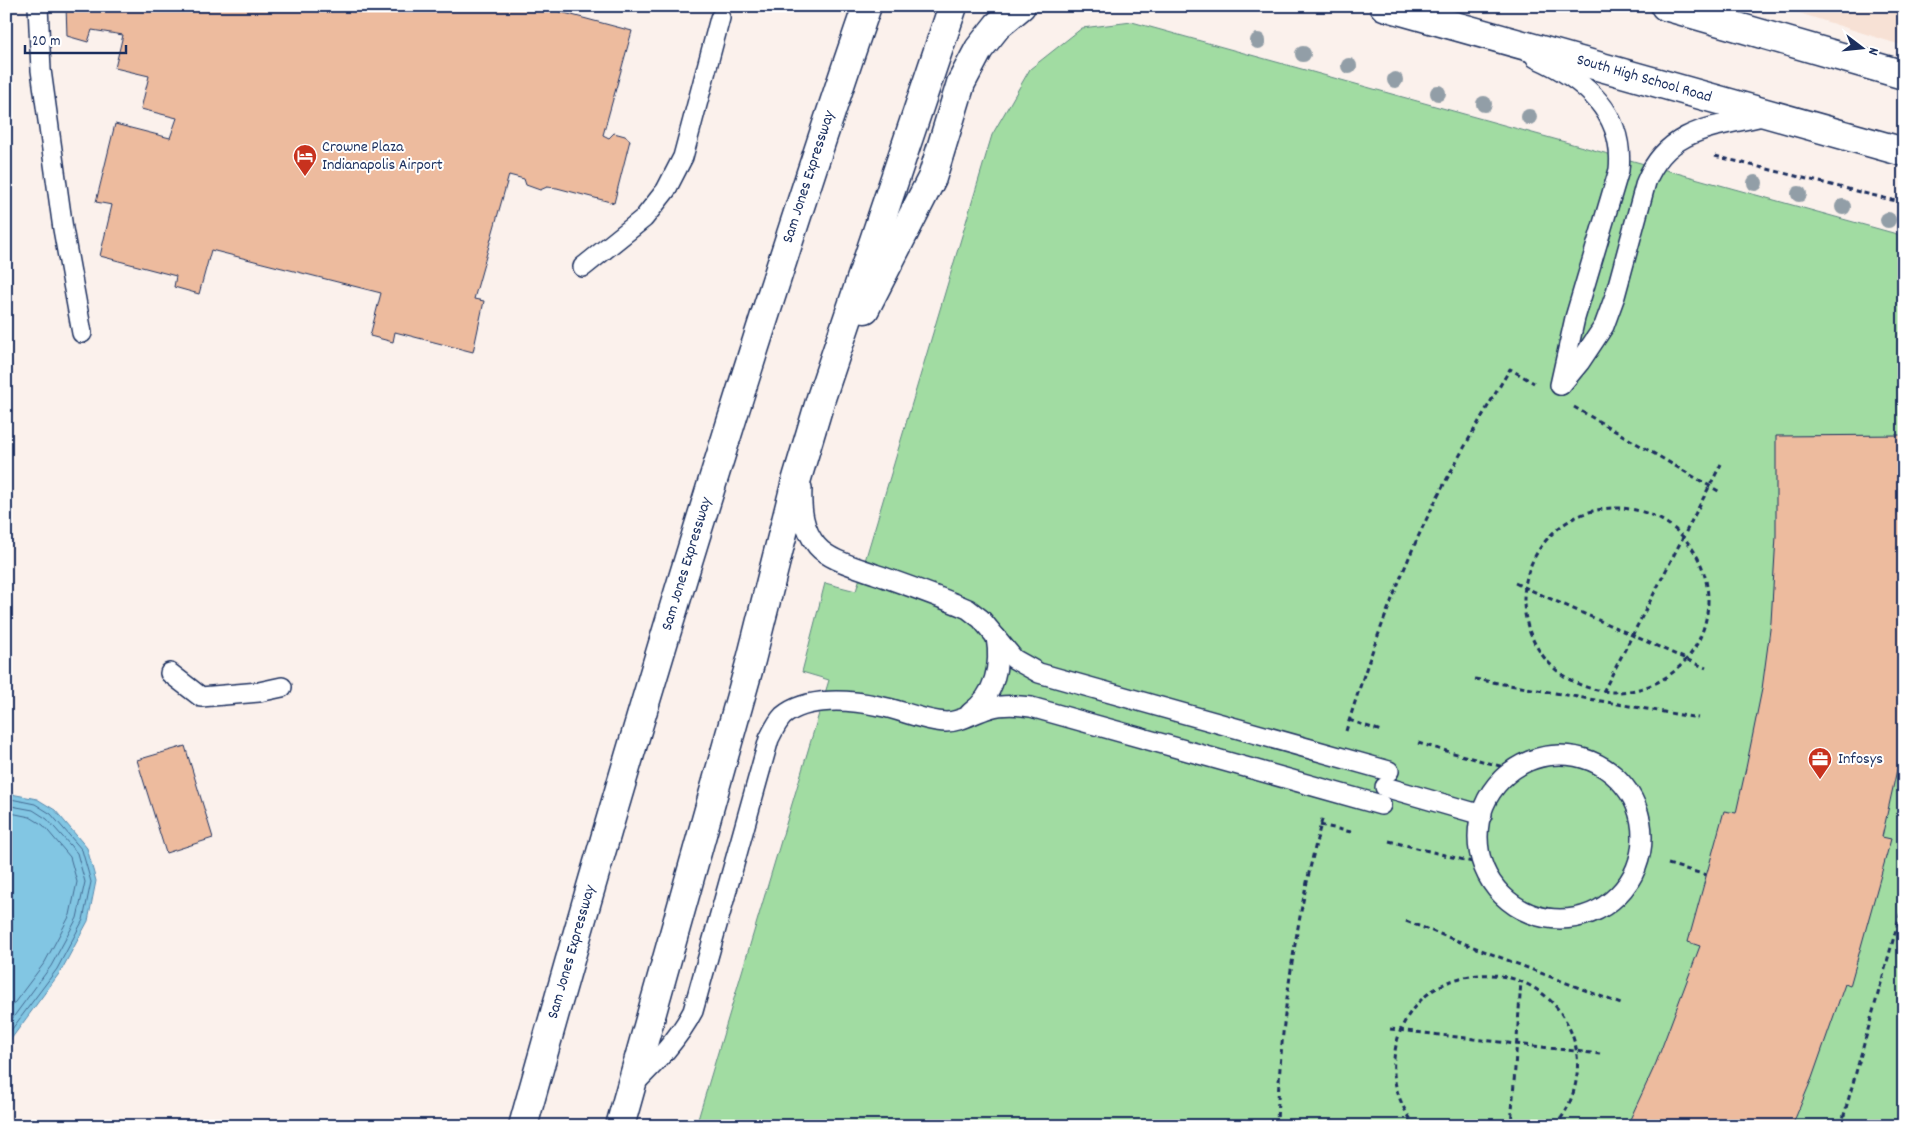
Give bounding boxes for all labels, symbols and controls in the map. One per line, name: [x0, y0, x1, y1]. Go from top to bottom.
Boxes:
scale bar: [25, 22, 126, 54]
north arrow: [1838, 22, 1888, 72]
text: 20 m: [32, 31, 60, 53]
text: N: [1862, 45, 1883, 57]
street label: South High School Road: [1574, 49, 1714, 109]
street label: Sam Jones Expressway: [777, 107, 841, 246]
place label: Crowne Plaza Indianapolis Airport: [322, 136, 443, 177]
hotel icon: Crowne Plaza Indianapolis Airport: [292, 143, 318, 177]
street label: Sam Jones Expressway: [656, 494, 718, 633]
office icon: Infosys: [1807, 746, 1833, 780]
place label: Infosys: [1838, 748, 1883, 771]
street label: Sam Jones Expressway: [542, 882, 602, 1022]

